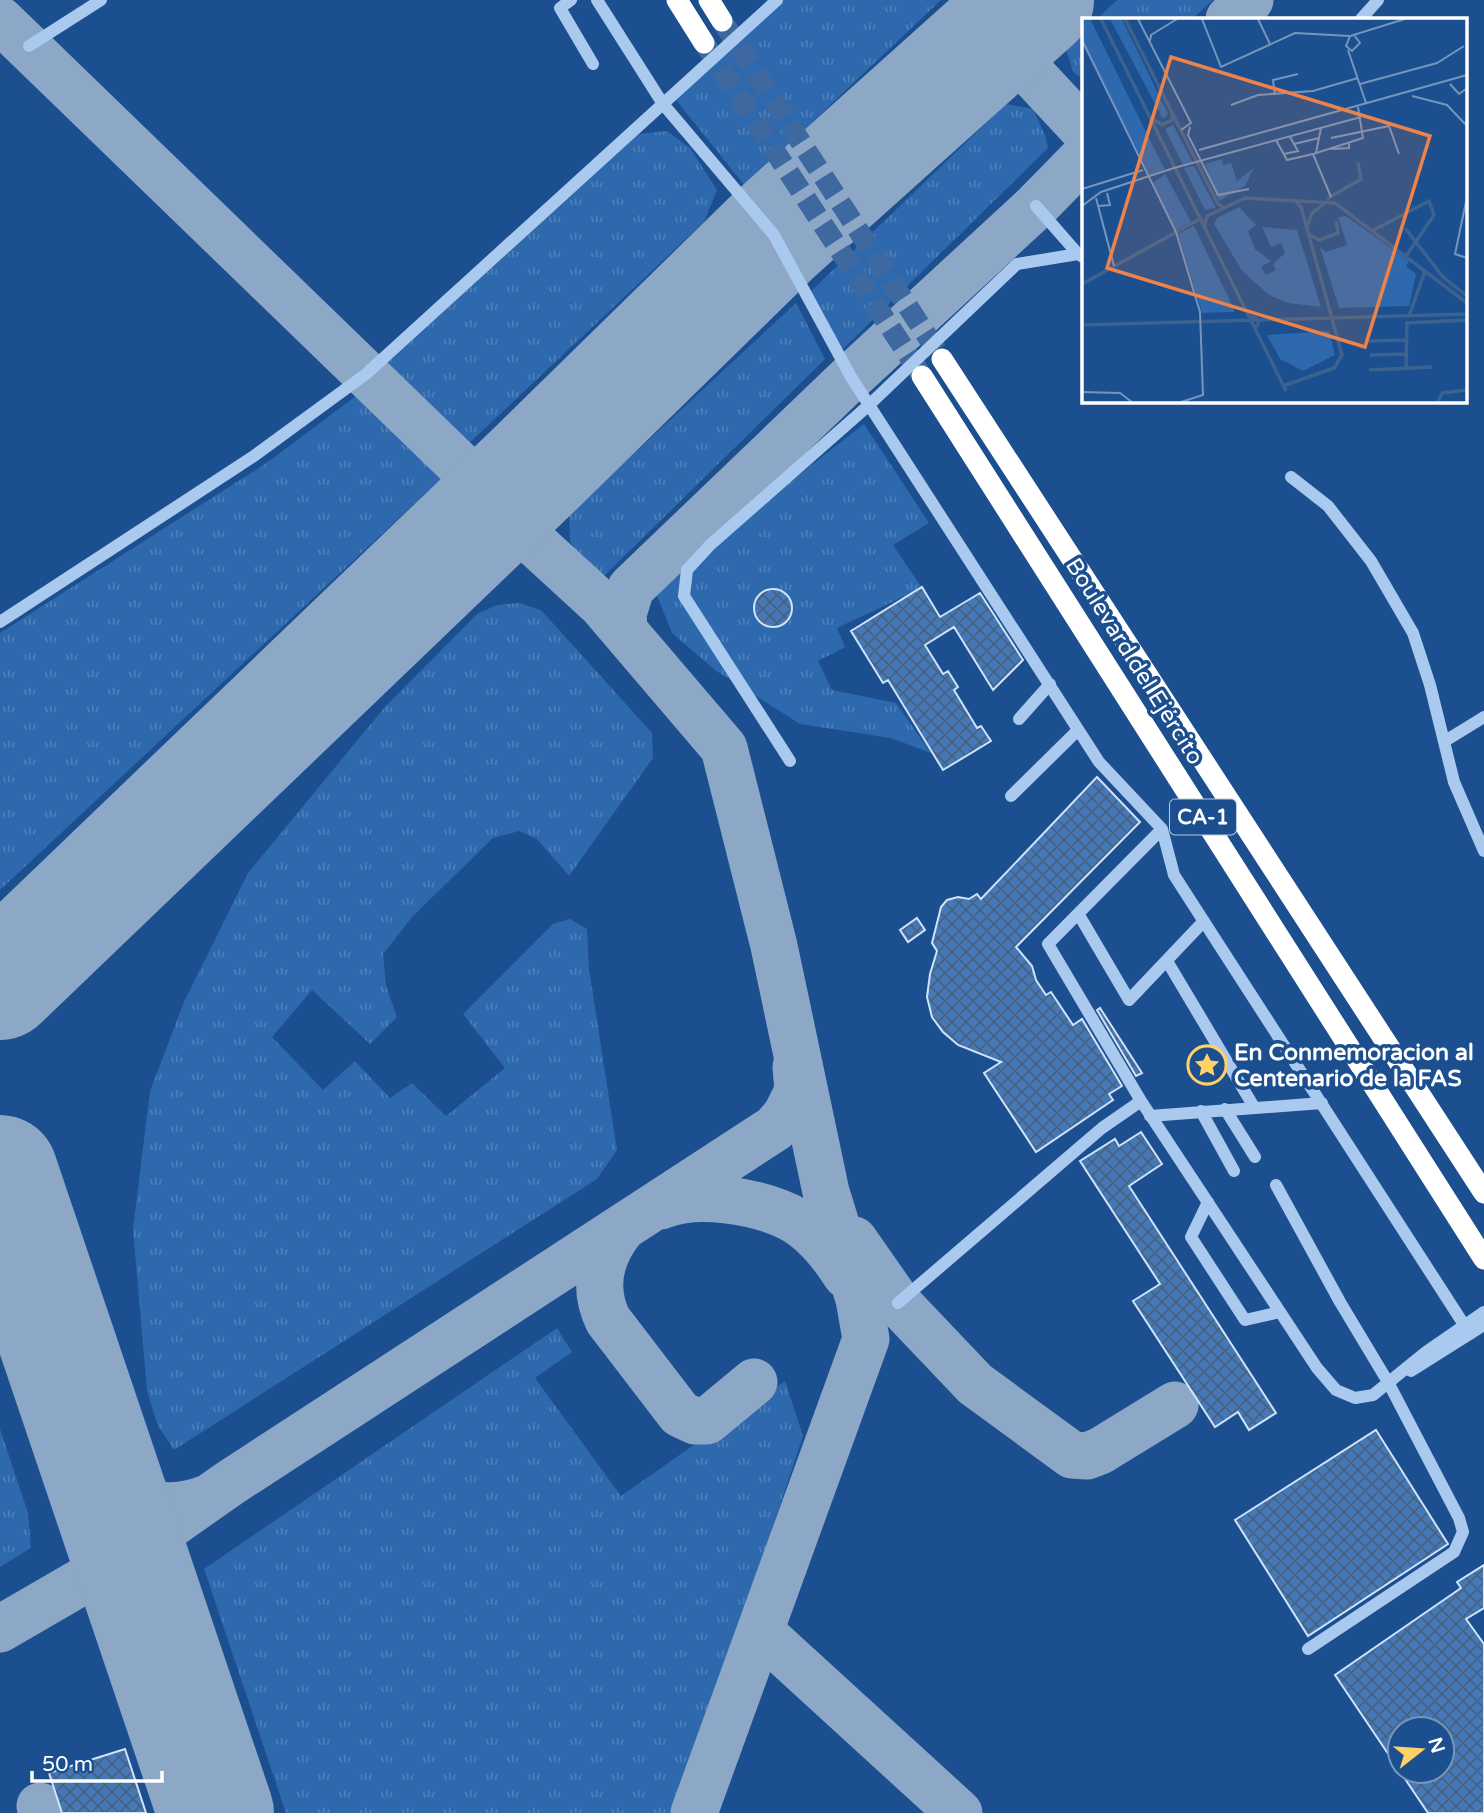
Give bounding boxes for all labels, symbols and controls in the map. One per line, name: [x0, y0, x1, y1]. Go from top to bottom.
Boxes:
inset map: [1082, 18, 1466, 402]
street label: Boulevard del Ejército: [1059, 553, 1209, 770]
road number: CA-1: [1170, 800, 1236, 834]
place label: En Conmemoracion al Centenario de la FAS: [1234, 1039, 1474, 1093]
place icon: En Conmemoracion al Centenario de la FAS: [1186, 1044, 1228, 1086]
north arrow: [1386, 1715, 1456, 1785]
text: N: [1424, 1735, 1449, 1756]
scale bar: [32, 1740, 161, 1784]
text: 50 m: [42, 1752, 93, 1777]

